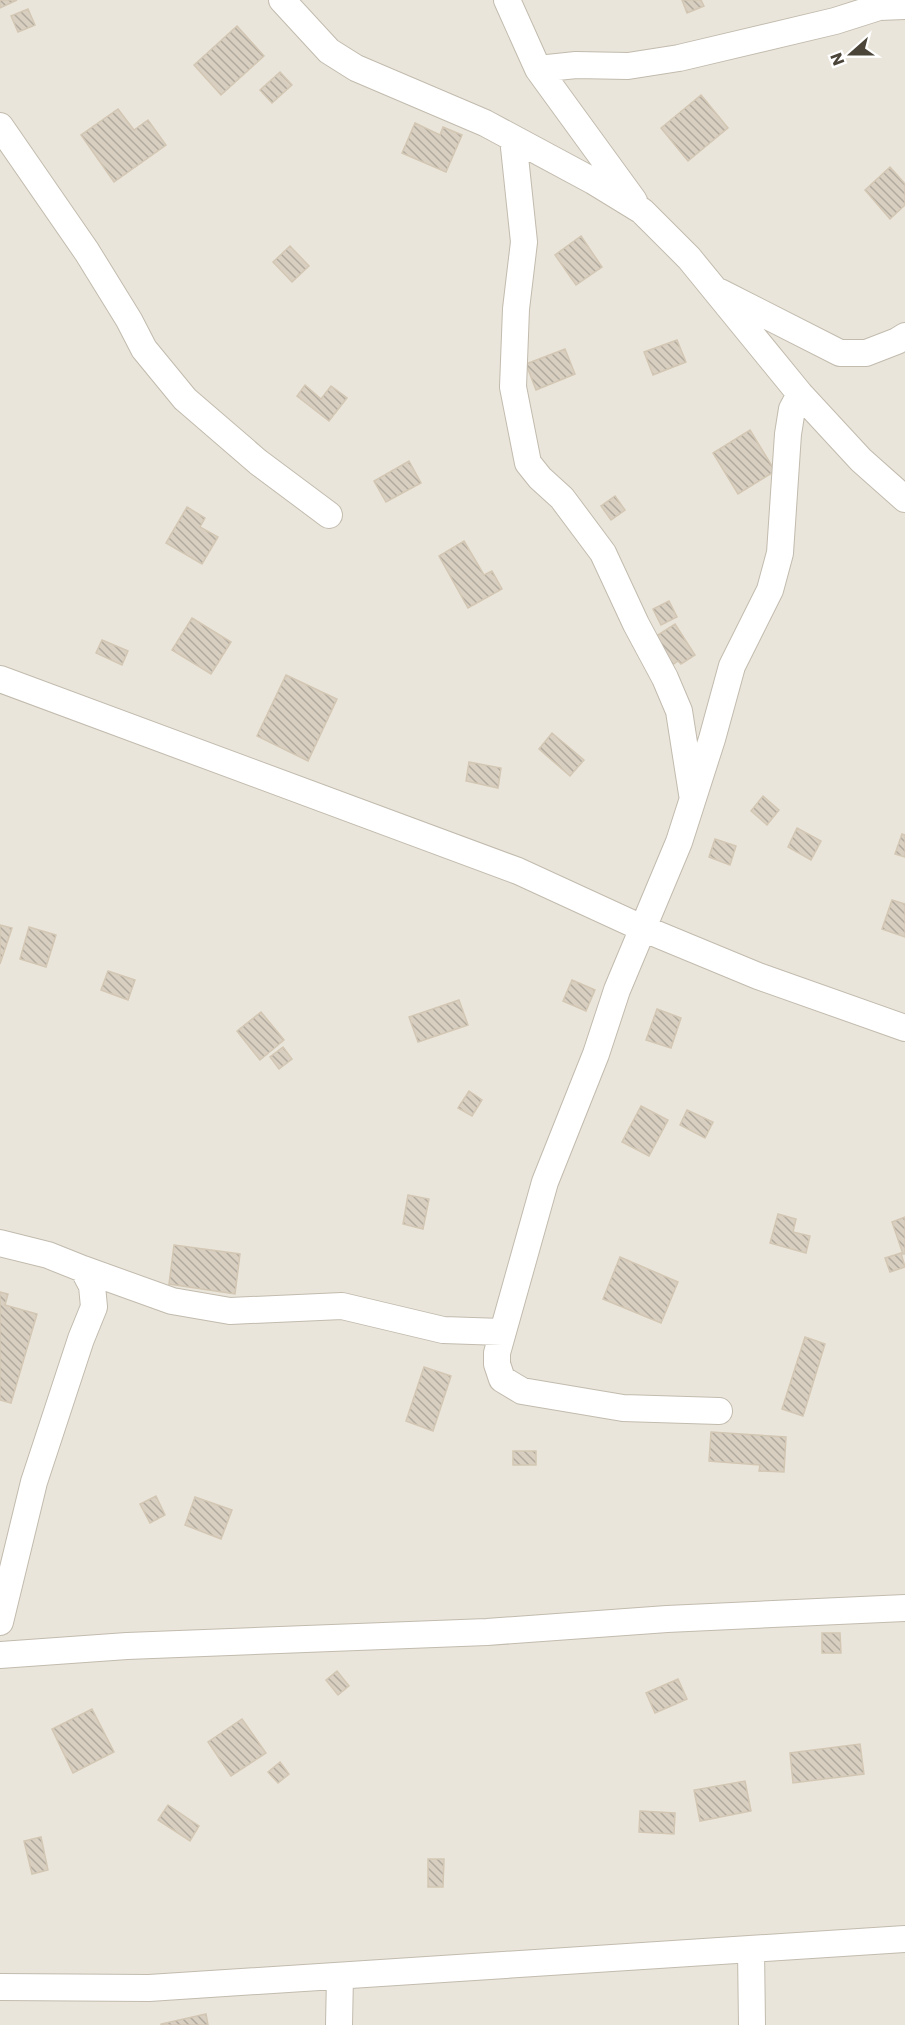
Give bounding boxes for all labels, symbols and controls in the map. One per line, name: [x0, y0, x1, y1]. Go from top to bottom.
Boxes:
north arrow: [821, 24, 881, 84]
text: N: [825, 49, 850, 69]

